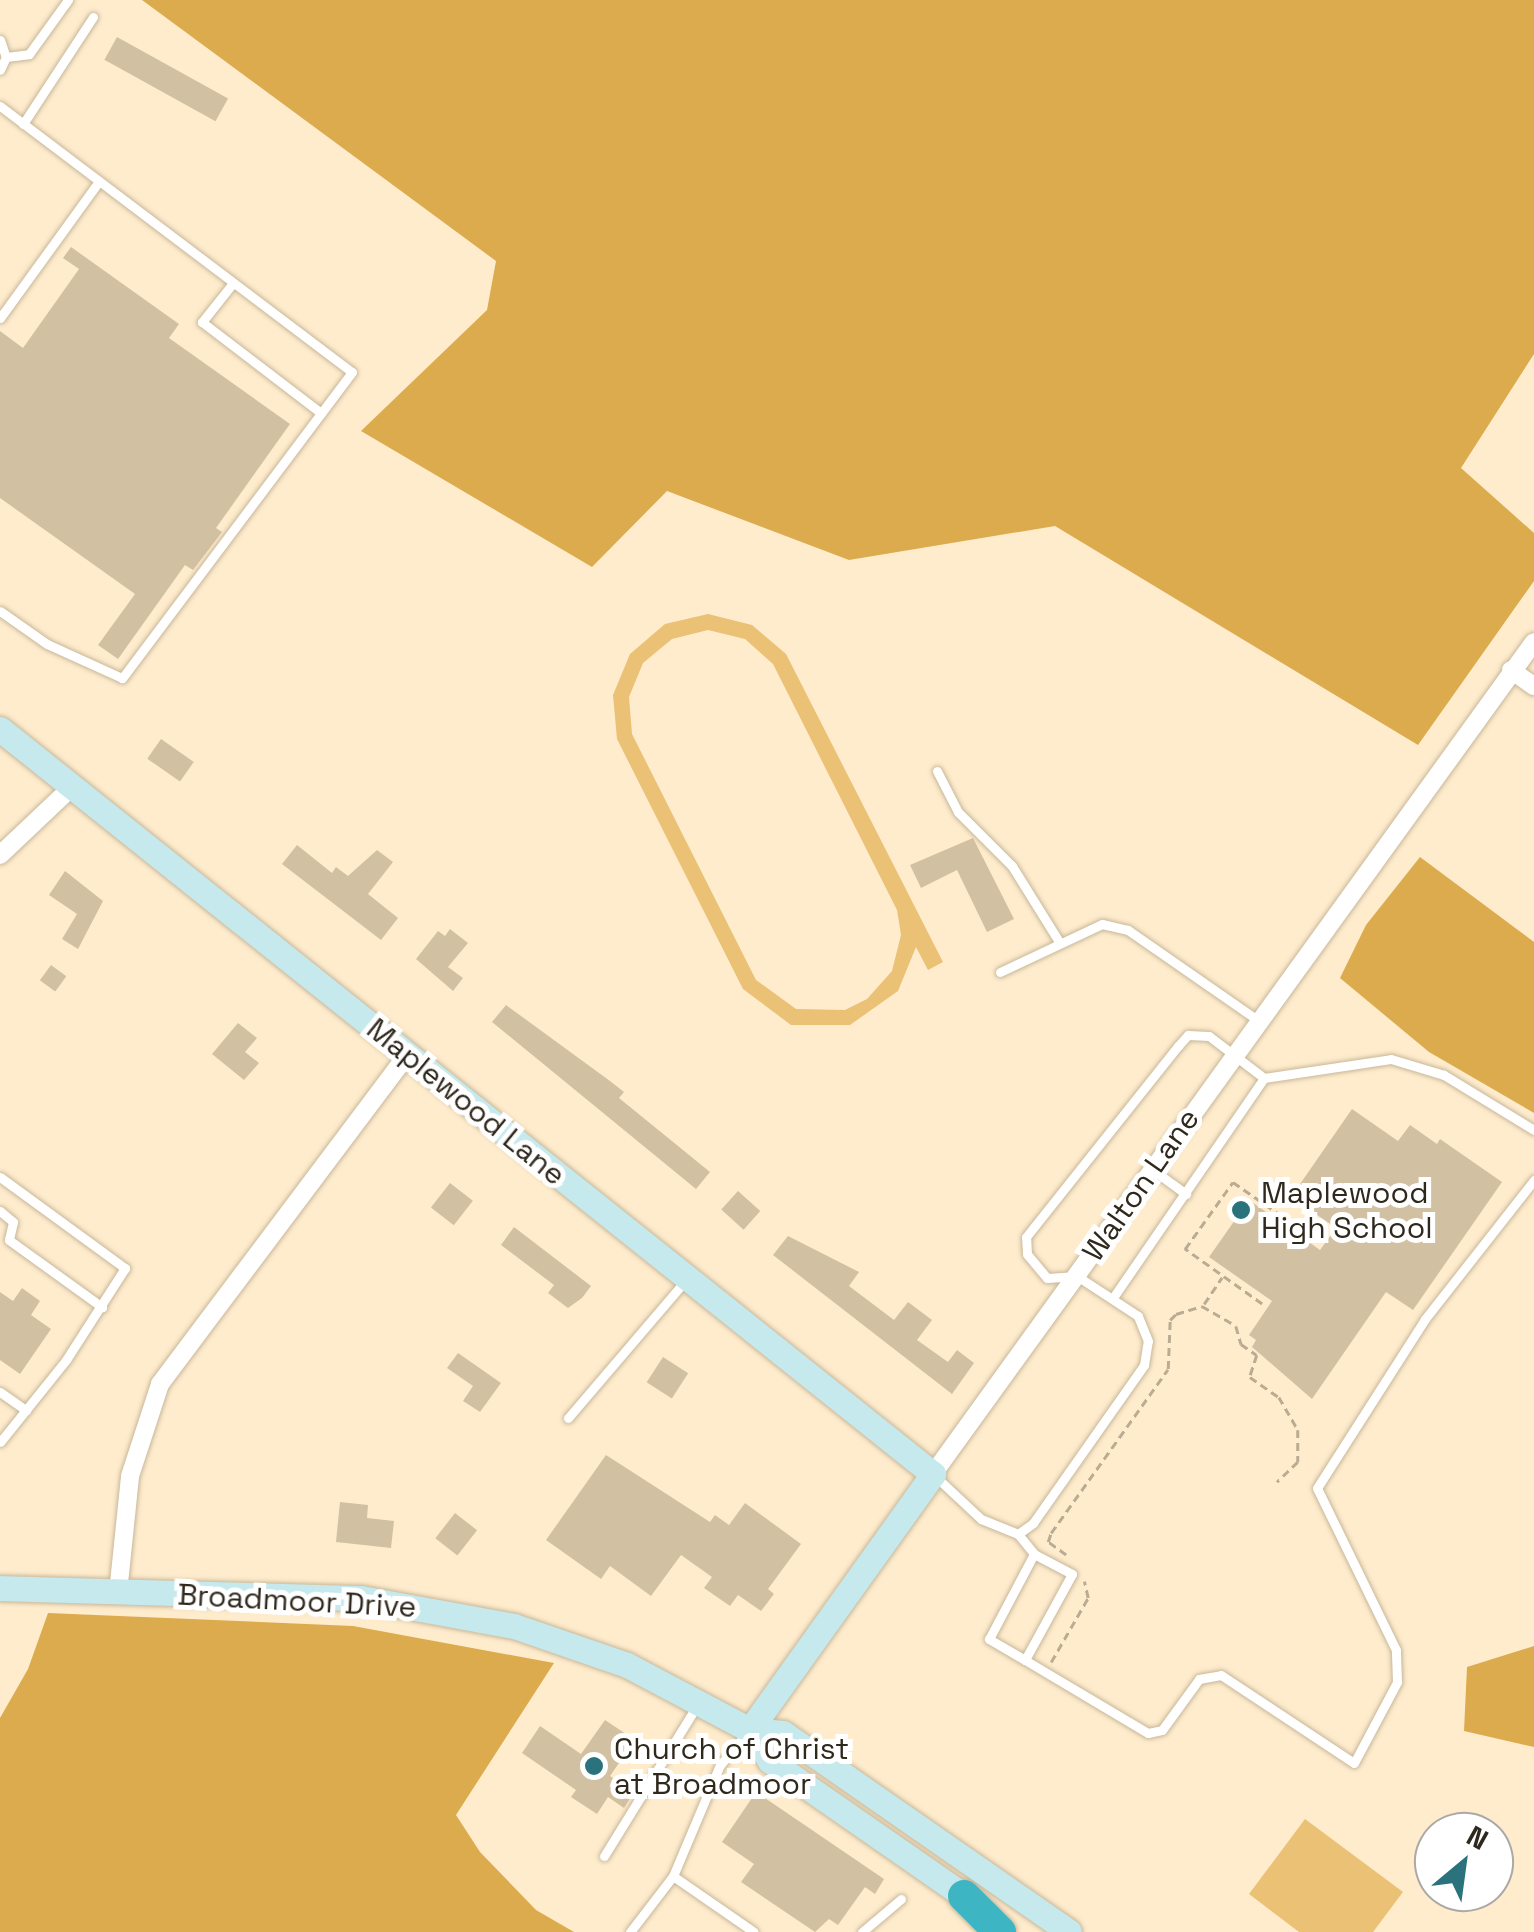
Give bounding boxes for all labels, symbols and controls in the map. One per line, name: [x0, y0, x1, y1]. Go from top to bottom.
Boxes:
street label: Maplewood Lane: [359, 1011, 573, 1193]
street label: Walton Lane: [1075, 1102, 1207, 1268]
place label: Maplewood High School: [1261, 1175, 1433, 1246]
marker: Maplewood High School: [1230, 1199, 1252, 1221]
street label: Broadmoor Drive: [177, 1577, 417, 1625]
place label: Church of Christ at Broadmoor: [614, 1731, 849, 1802]
marker: Church of Christ at Broadmoor: [583, 1755, 605, 1777]
north arrow: [1414, 1812, 1514, 1912]
text: N: [1461, 1817, 1495, 1858]

